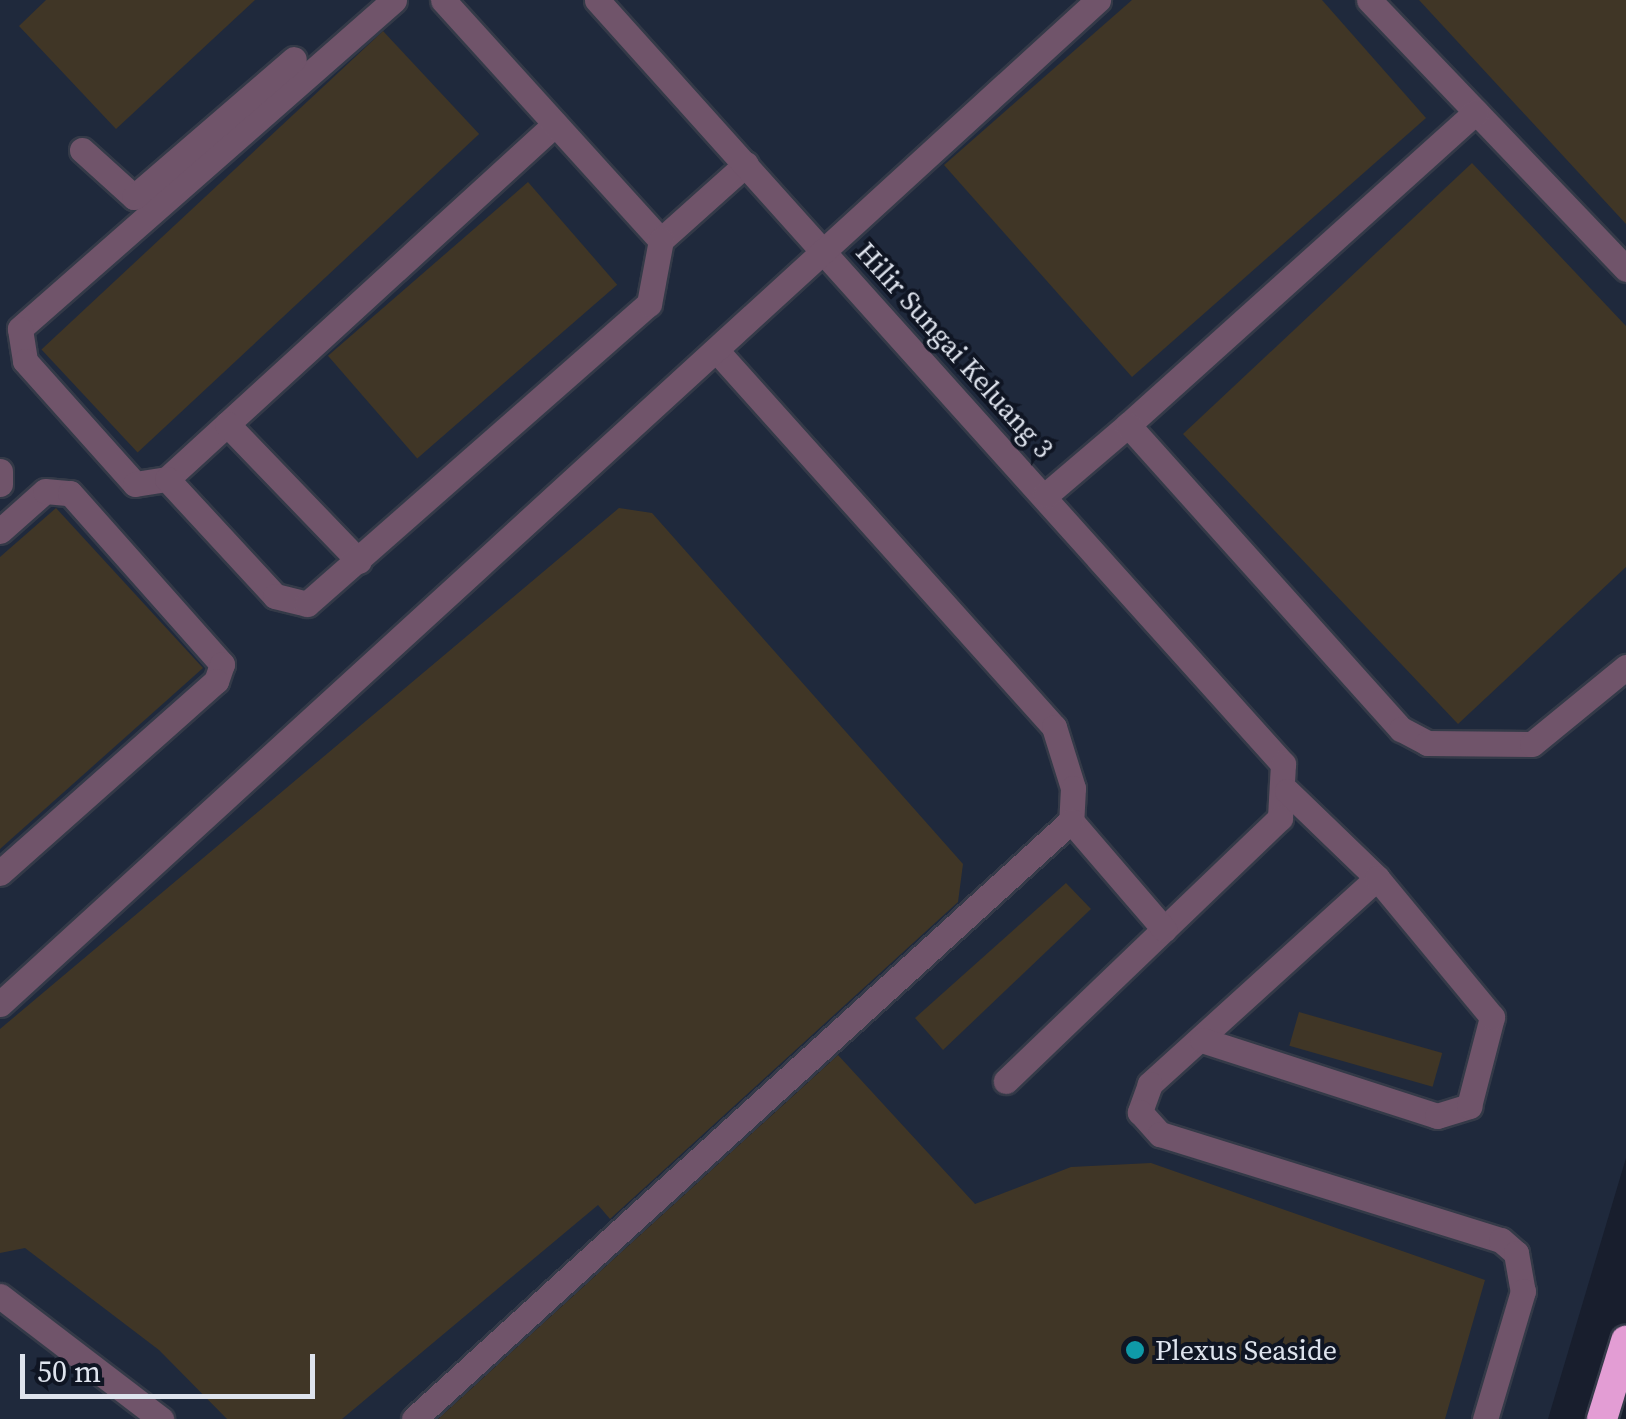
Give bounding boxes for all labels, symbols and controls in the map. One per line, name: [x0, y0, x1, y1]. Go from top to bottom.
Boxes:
street label: Hilir Sungai Keluang 3: [849, 235, 1061, 465]
place label: Plexus Seaside: [1155, 1333, 1337, 1367]
scale bar: [25, 1334, 320, 1396]
marker: Plexus Seaside: [1124, 1339, 1146, 1361]
text: 50 m: [37, 1351, 101, 1392]

